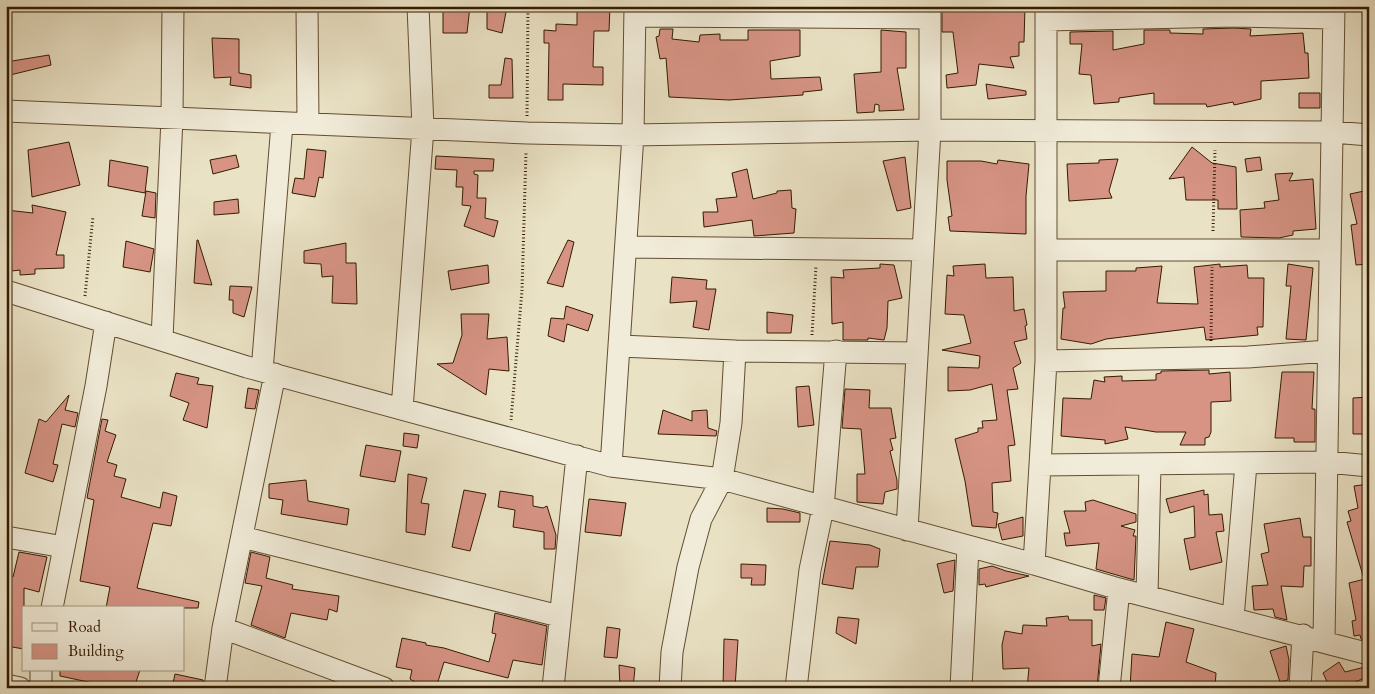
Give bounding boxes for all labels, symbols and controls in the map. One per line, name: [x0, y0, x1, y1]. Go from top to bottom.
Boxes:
legend: [22, 606, 185, 672]
text: Road: [68, 617, 101, 637]
text: Building: [68, 641, 124, 661]

